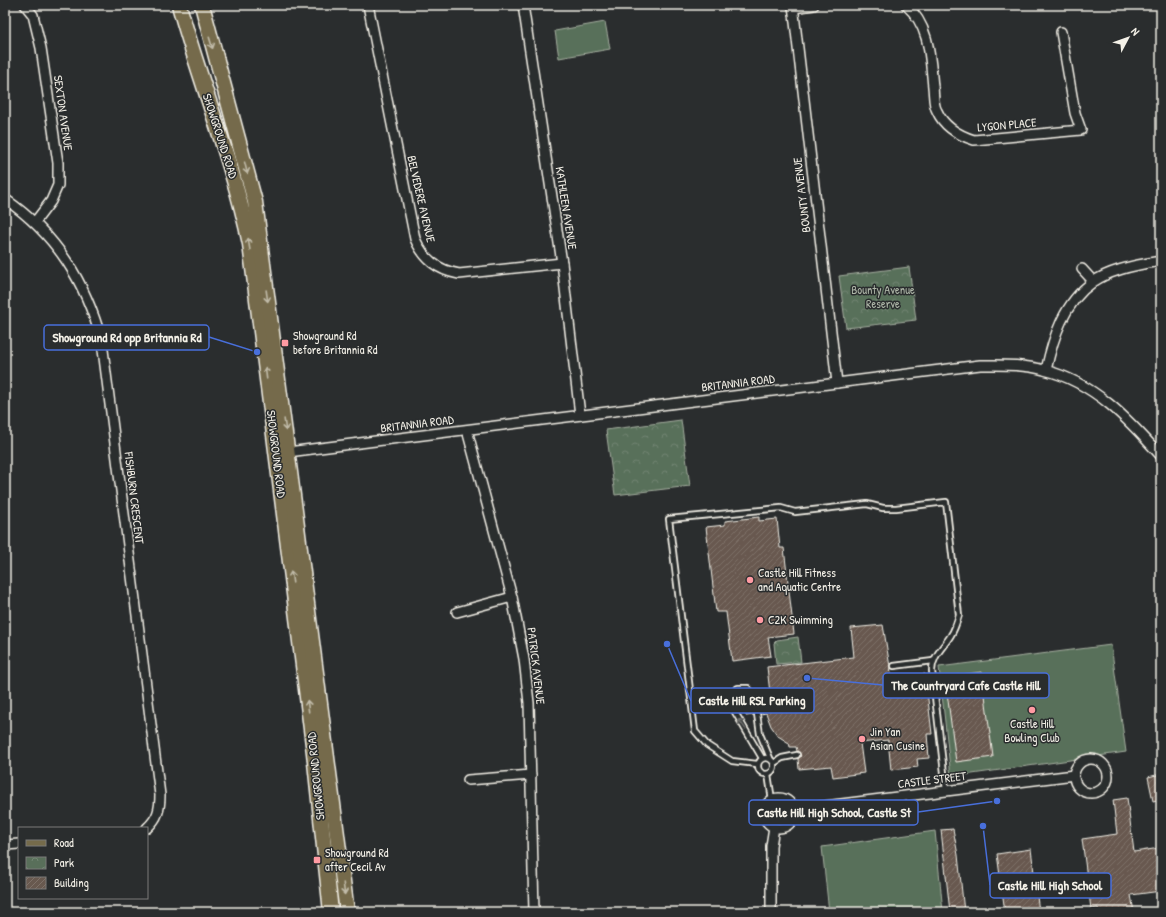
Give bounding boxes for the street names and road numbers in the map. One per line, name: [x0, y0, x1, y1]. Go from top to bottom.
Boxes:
street label: SEXTON AVENUE: [50, 74, 77, 152]
street label: SHOWGROUND ROAD: [199, 91, 242, 181]
street label: LYGON PLACE: [977, 113, 1038, 136]
street label: BELVEDERE AVENUE: [403, 154, 440, 245]
street label: BOUNTY AVENUE: [788, 156, 815, 234]
street label: KATHLEEN AVENUE: [552, 165, 582, 251]
street label: BRITANNIA ROAD: [700, 370, 776, 395]
street label: SHOWGROUND ROAD: [263, 409, 290, 499]
street label: BRITANNIA ROAD: [379, 411, 455, 436]
street label: FISHBURN CRESCENT: [120, 450, 149, 545]
street label: PATRICK AVENUE: [523, 627, 550, 706]
street label: SHOWGROUND ROAD: [302, 731, 329, 821]
street label: CASTLE STREET: [897, 767, 968, 792]

